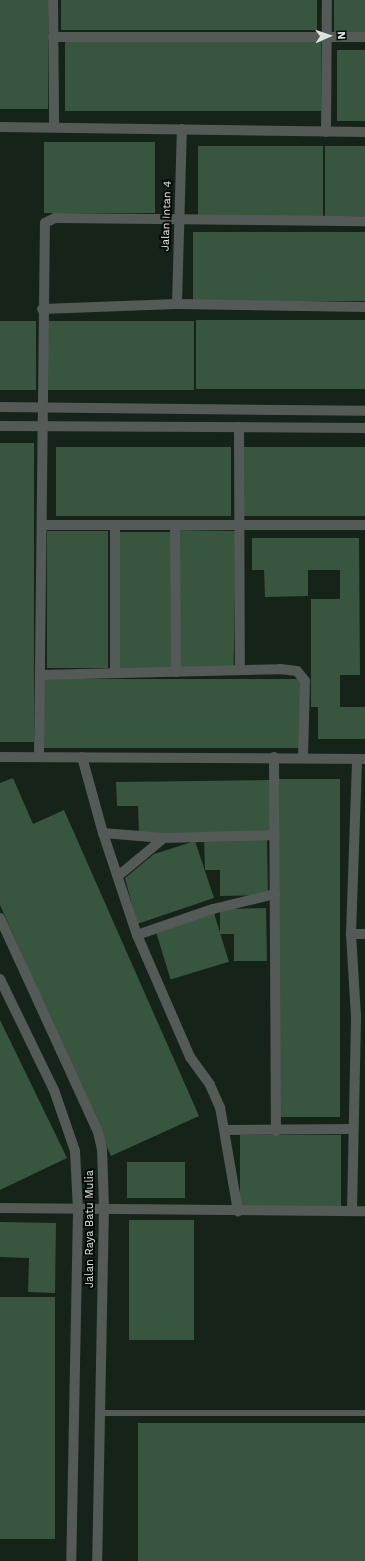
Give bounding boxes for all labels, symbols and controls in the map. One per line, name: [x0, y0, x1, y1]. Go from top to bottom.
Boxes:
north arrow: [309, 16, 349, 56]
text: N: [335, 31, 348, 40]
street label: Jalan Intan 4: [159, 181, 175, 251]
street label: Jalan Raya Batu Mulia: [83, 1170, 97, 1288]

